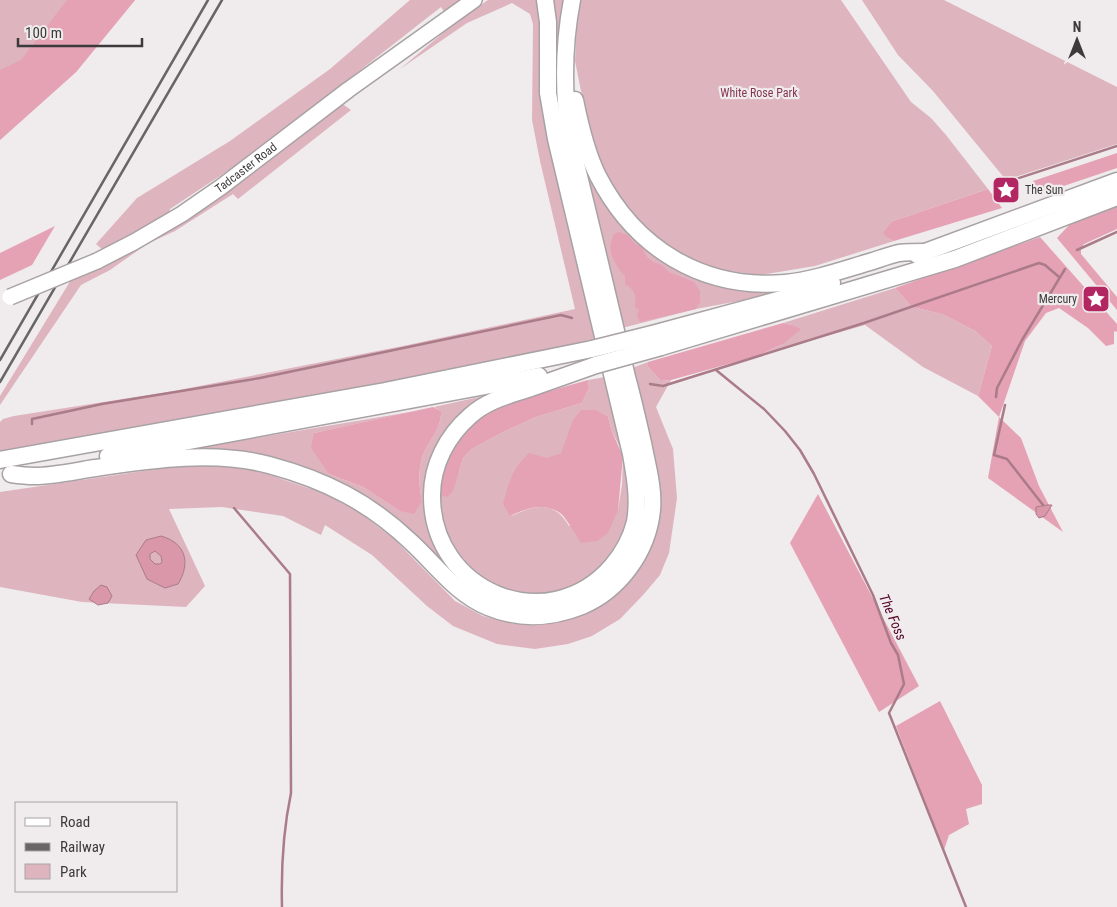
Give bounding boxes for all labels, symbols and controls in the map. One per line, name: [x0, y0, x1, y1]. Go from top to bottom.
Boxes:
scale bar: [18, 15, 141, 47]
north arrow: [1052, 15, 1102, 65]
text: N: [1073, 19, 1081, 35]
text: 100 m: [25, 24, 62, 42]
park label: White Rose Park: [720, 86, 798, 100]
street label: Tadcaster Road: [212, 140, 280, 196]
place icon: The Sun: [991, 175, 1021, 205]
place label: The Sun: [1025, 183, 1063, 197]
place icon: Mercury: [1081, 284, 1111, 314]
place label: Mercury: [1039, 292, 1077, 306]
water label: The Foss: [876, 591, 910, 643]
legend: [15, 802, 178, 892]
text: Road: [60, 813, 90, 831]
text: Railway: [60, 838, 105, 856]
text: Park: [60, 863, 87, 881]

